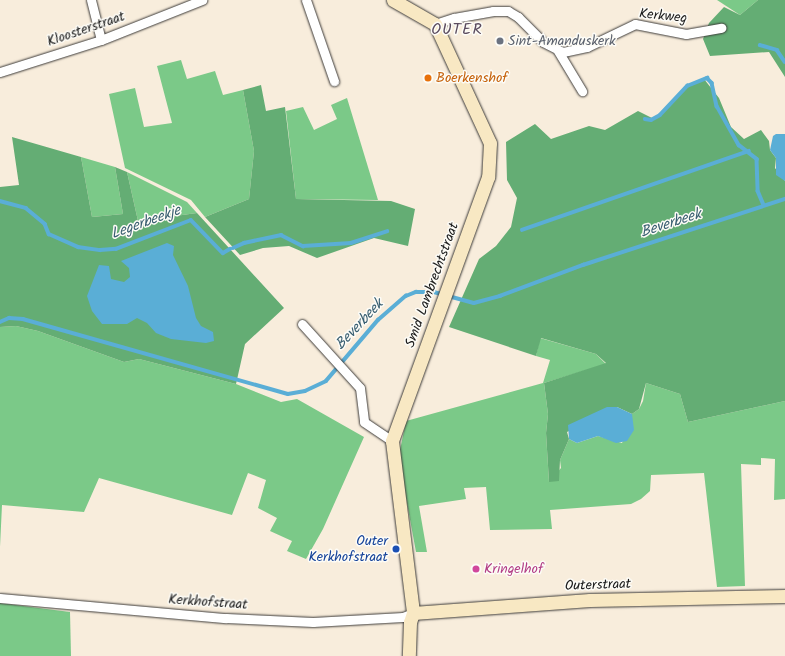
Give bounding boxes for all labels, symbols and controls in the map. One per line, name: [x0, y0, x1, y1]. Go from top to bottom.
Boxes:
street label: Kerkweg: [638, 5, 688, 27]
street label: Kloosterstraat: [45, 8, 127, 50]
district label: OUTER: [431, 20, 483, 40]
place label: Sint-Amanduskerk: [508, 33, 616, 49]
marker: Sint-Amanduskerk: [495, 36, 505, 46]
place label: Boerkenshof: [436, 70, 508, 86]
marker: Boerkenshof: [423, 73, 433, 83]
water label: Legerbeekje: [109, 202, 183, 244]
water label: Beverbeek: [638, 206, 704, 242]
street label: Smid Lambrechtstraat: [402, 220, 462, 350]
water label: Beverbeek: [332, 296, 388, 354]
place label: Outer Kerkhofstraat: [309, 533, 388, 566]
marker: Outer Kerkhofstraat: [391, 544, 401, 554]
place label: Kringelhof: [484, 561, 543, 577]
marker: Kringelhof: [471, 564, 481, 574]
street label: Outerstraat: [565, 575, 631, 595]
street label: Kerkhofstraat: [168, 591, 248, 613]

